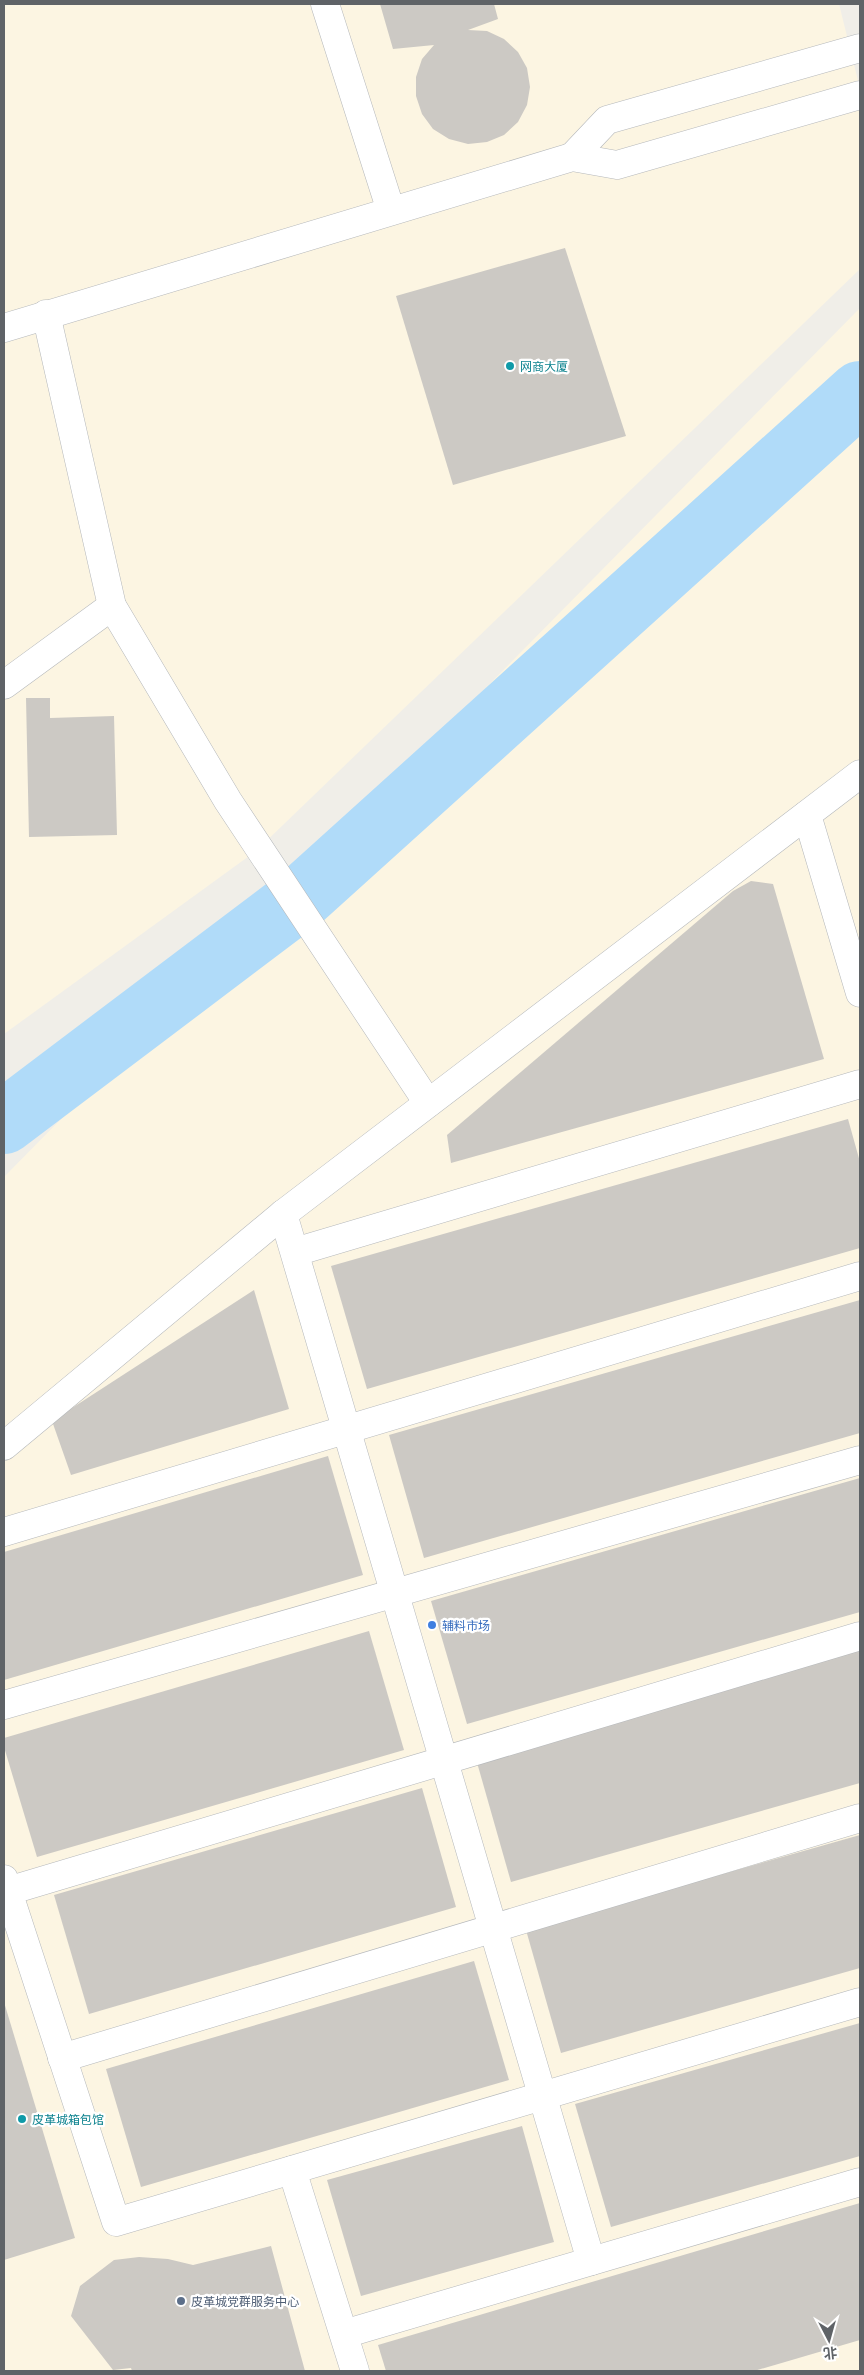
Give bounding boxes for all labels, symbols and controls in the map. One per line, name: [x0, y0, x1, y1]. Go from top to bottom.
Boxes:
place label: 网商大厦: [520, 359, 568, 374]
marker: 网商大厦: [504, 360, 516, 372]
place label: 辅料市场: [442, 1618, 490, 1633]
marker: 辅料市场: [426, 1619, 438, 1631]
place label: 皮革城箱包馆: [32, 2112, 104, 2127]
marker: 皮革城箱包馆: [16, 2113, 28, 2125]
place label: 皮革城党群服务中心: [191, 2294, 299, 2309]
marker: 皮革城党群服务中心: [175, 2295, 187, 2307]
north arrow: [804, 2315, 854, 2365]
text: 北: [822, 2343, 838, 2363]

